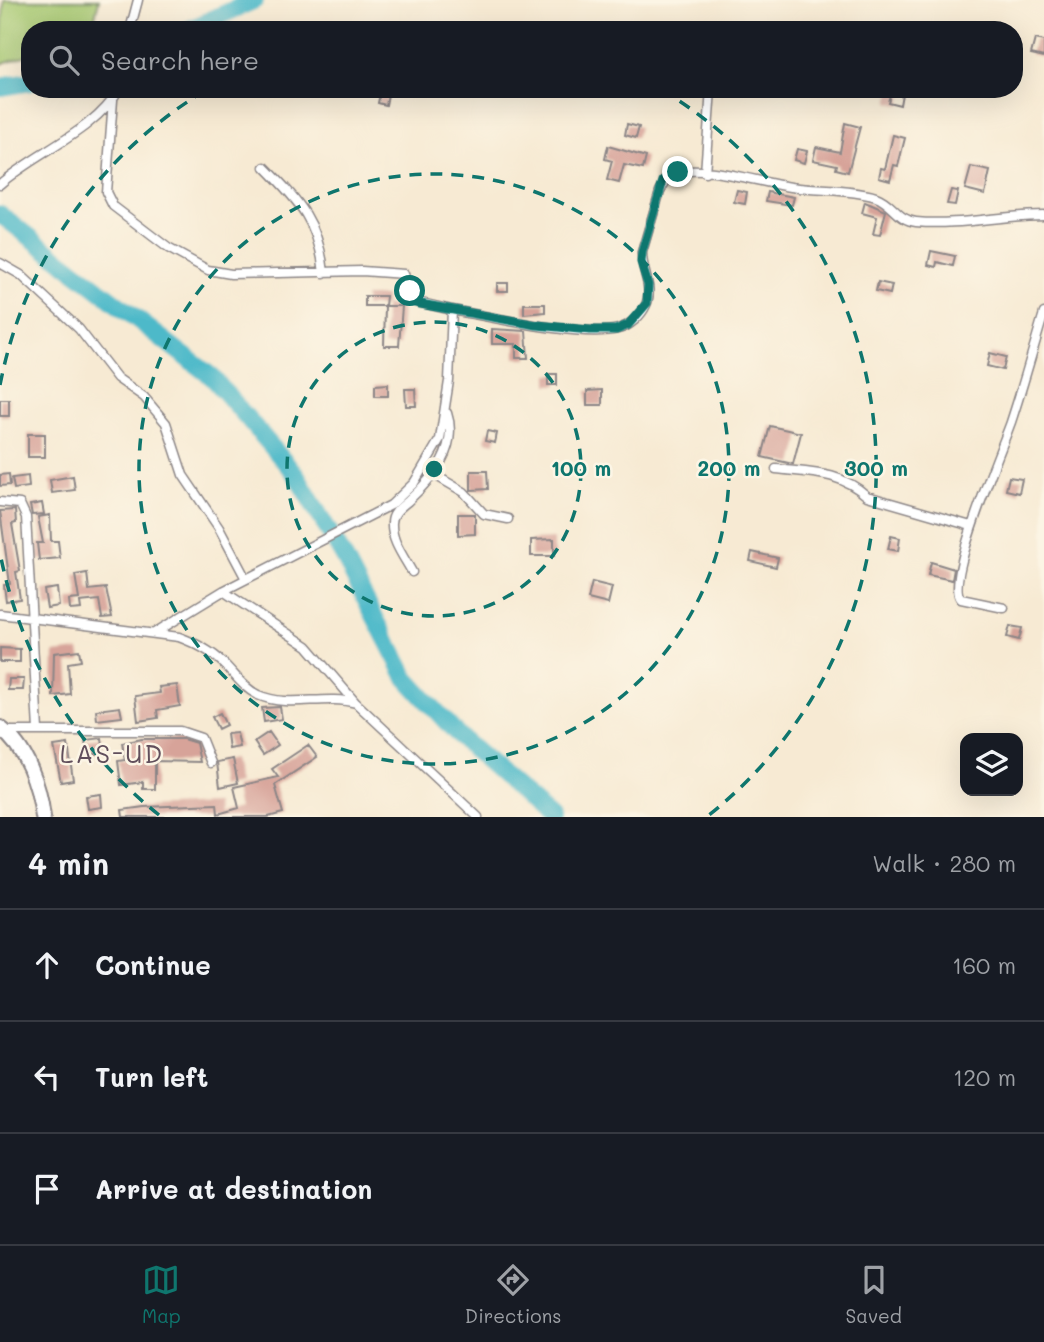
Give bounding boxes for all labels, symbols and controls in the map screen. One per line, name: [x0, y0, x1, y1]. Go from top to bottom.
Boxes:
search box: [21, 21, 1023, 98]
icon: search: [45, 41, 83, 79]
text: Search here: [101, 43, 259, 77]
route end: [662, 156, 693, 187]
route start: [394, 275, 425, 306]
text: 100 m: [551, 454, 611, 481]
text: 200 m: [698, 454, 760, 481]
text: 300 m: [844, 454, 908, 481]
centre of rings: [422, 457, 446, 481]
map controls: [960, 733, 1023, 796]
button: layers: [960, 733, 1023, 796]
district label: LAS-UD: [60, 736, 164, 770]
text: 4 min: [28, 843, 109, 883]
text: Walk · 280 m: [872, 848, 1016, 878]
icon: ahead: [28, 946, 66, 984]
text: Continue: [95, 948, 211, 982]
text: 160 m: [952, 950, 1016, 980]
icon: left: [28, 1058, 66, 1096]
text: Turn left: [95, 1060, 208, 1094]
text: 120 m: [953, 1062, 1016, 1092]
icon: arrive: [28, 1170, 66, 1208]
text: Arrive at destination: [95, 1172, 372, 1206]
tab: Map: [142, 1261, 181, 1328]
tab: Directions: [465, 1261, 561, 1328]
tab: Saved: [846, 1261, 902, 1328]

